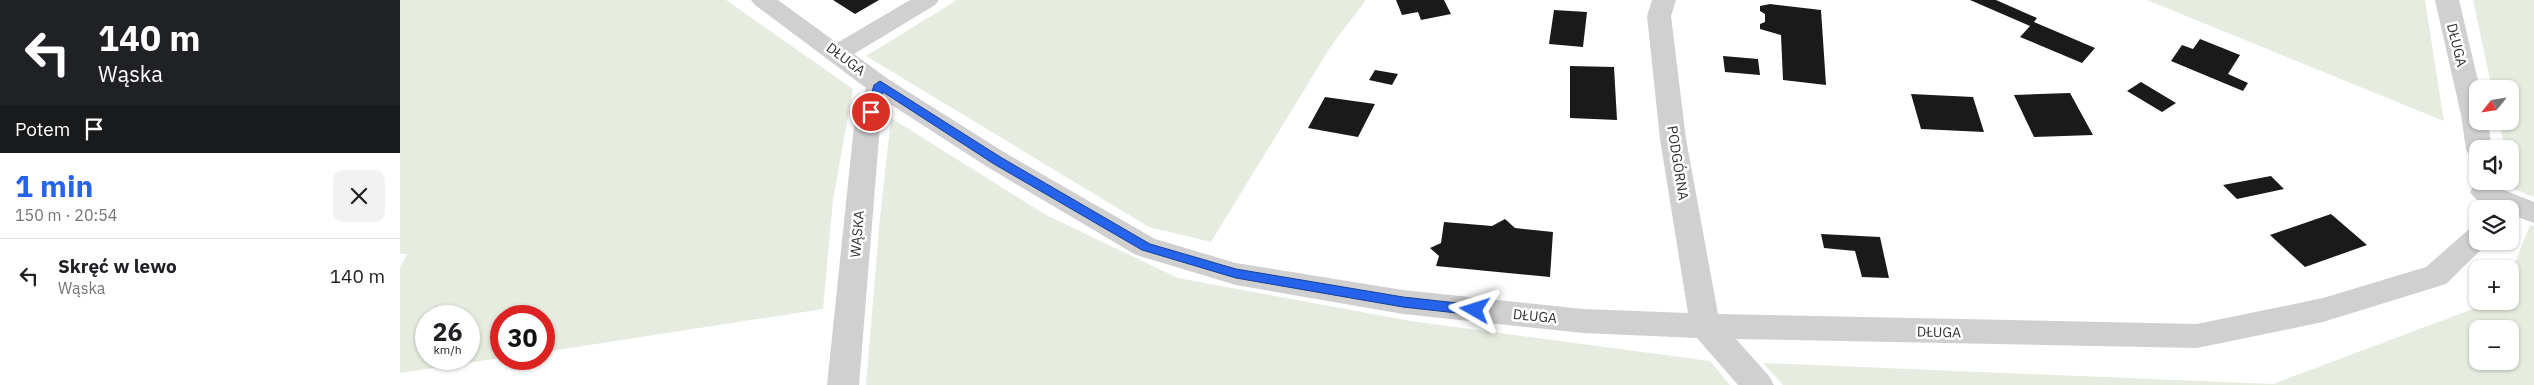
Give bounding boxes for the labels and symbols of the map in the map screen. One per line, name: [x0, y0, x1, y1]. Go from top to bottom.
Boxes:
street label: DŁUGA: [2443, 21, 2471, 69]
street label: DŁUGA: [823, 38, 869, 80]
north arrow: [2469, 80, 2519, 130]
pin: [850, 91, 892, 133]
street label: PODGÓRNA: [1663, 124, 1694, 202]
street label: WĄSKA: [846, 210, 868, 258]
position arrow: [1448, 283, 1500, 335]
speed limit sign: 30: [490, 305, 555, 370]
street label: DŁUGA: [1512, 305, 1558, 327]
street label: DŁUGA: [1917, 323, 1961, 341]

